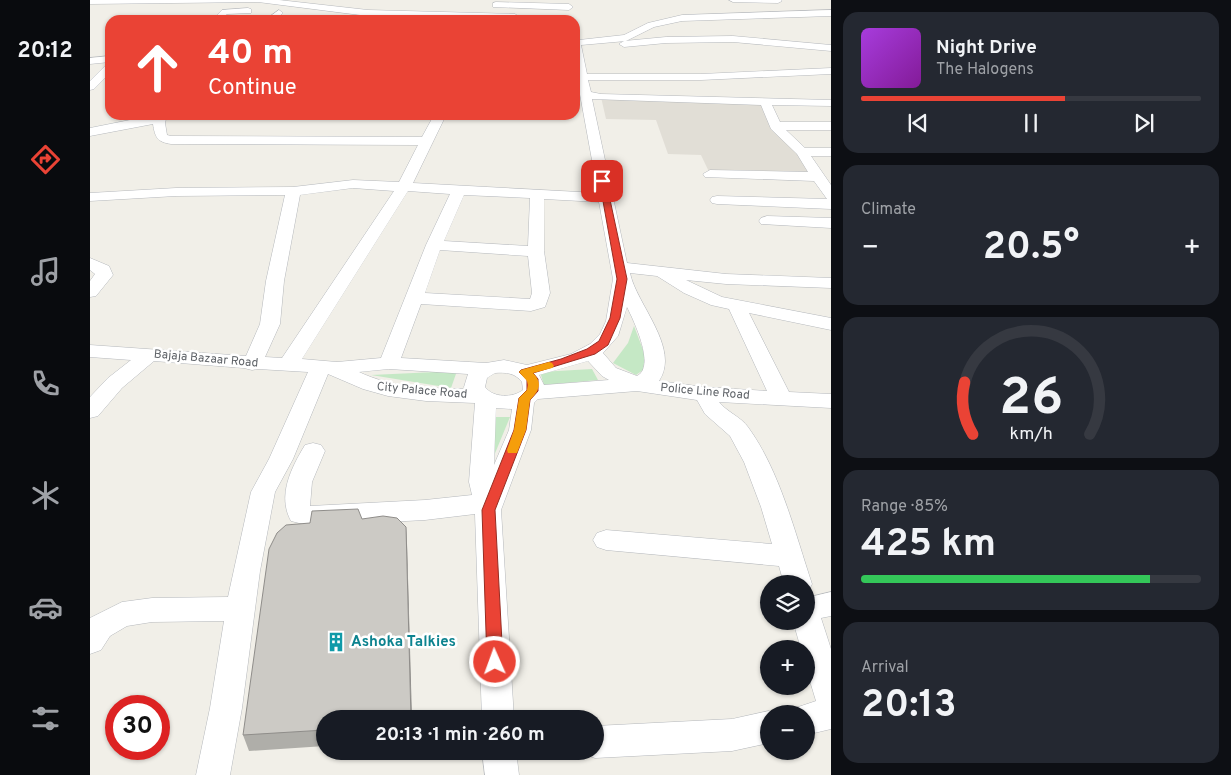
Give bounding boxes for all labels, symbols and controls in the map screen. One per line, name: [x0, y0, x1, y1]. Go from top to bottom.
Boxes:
text: 40 m: [208, 32, 293, 76]
icon: ahead: [125, 35, 190, 100]
text: Night Drive: [936, 36, 1037, 60]
text: 20:12: [17, 38, 73, 65]
text: The Halogens: [936, 60, 1034, 80]
text: Continue: [208, 75, 297, 102]
icon: previous: [904, 109, 932, 137]
icon: pause: [1017, 109, 1045, 137]
icon: next: [1130, 109, 1158, 137]
icon: directions: [28, 142, 63, 177]
pin: [581, 160, 623, 202]
icon: arrive: [588, 167, 616, 195]
text: Climate: [861, 200, 916, 220]
text: 20.5°: [983, 224, 1079, 273]
text: −: [861, 231, 879, 267]
text: +: [1183, 231, 1201, 267]
icon: music: [28, 254, 63, 289]
street label: Bajaja Bazaar Road: [153, 346, 259, 372]
icon: phone: [28, 366, 63, 401]
text: 26: [999, 367, 1063, 433]
street label: City Palace Road: [376, 379, 468, 403]
street label: Police Line Road: [660, 380, 750, 404]
text: km/h: [1009, 423, 1053, 446]
icon: climate: [28, 478, 63, 513]
text: Range · 85%: [861, 497, 948, 517]
text: 425 km: [861, 521, 996, 570]
map controls: [760, 575, 815, 760]
button: layers: [760, 575, 815, 630]
icon: car: [28, 590, 63, 625]
building icon: Ashoka Talkies: [325, 631, 347, 653]
place label: Ashoka Talkies: [351, 633, 456, 652]
position arrow: [468, 635, 520, 687]
button: +: [760, 640, 815, 695]
text: Arrival: [861, 658, 909, 678]
text: 20:13: [861, 682, 956, 731]
speed limit sign: 30: [105, 695, 170, 760]
icon: filters: [28, 701, 63, 736]
button: −: [760, 705, 815, 760]
text: 20:13 · 1 min · 260 m: [375, 723, 545, 747]

